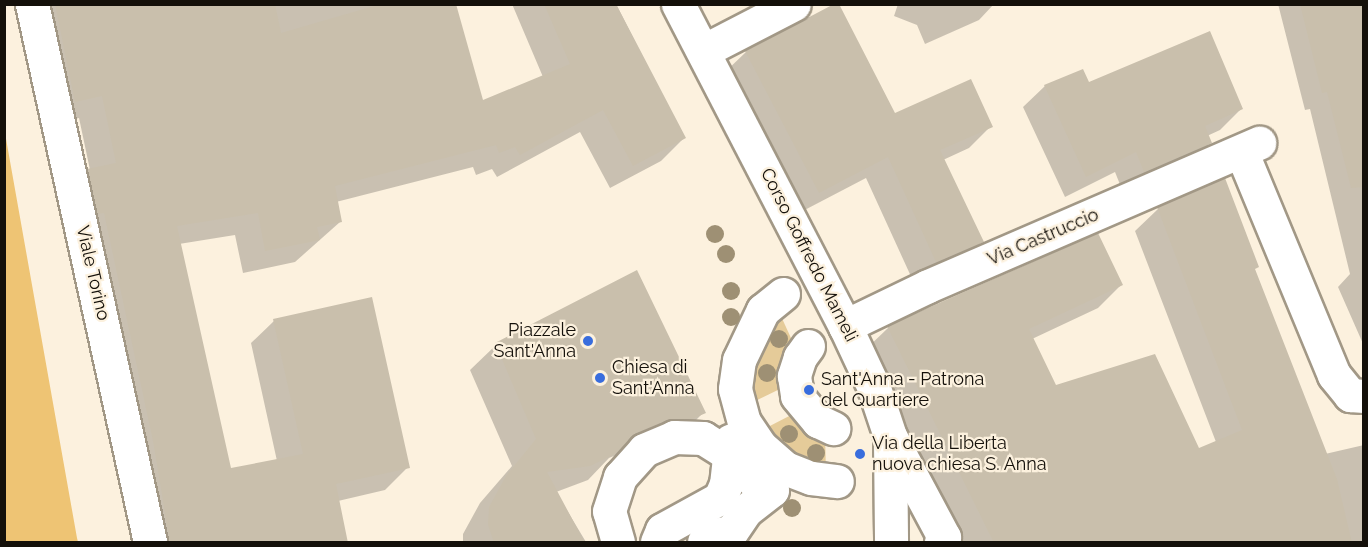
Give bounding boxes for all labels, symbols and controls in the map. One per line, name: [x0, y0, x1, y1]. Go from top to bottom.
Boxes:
street label: Corso Goffredo Mameli: [756, 165, 862, 345]
street label: Via Castruccio: [984, 204, 1102, 270]
street label: Viale Torino: [72, 223, 114, 323]
place label: Piazzale Sant'Anna: [493, 320, 576, 362]
marker: Piazzale Sant'Anna: [581, 334, 595, 348]
place label: Chiesa di Sant'Anna: [612, 357, 695, 400]
place label: Sant'Anna - Patrona del Quartiere: [821, 369, 984, 412]
marker: Chiesa di Sant'Anna: [593, 371, 607, 385]
marker: Sant'Anna - Patrona del Quartiere: [802, 383, 816, 397]
place label: Via della Liberta nuova chiesa S. Anna: [872, 433, 1047, 476]
marker: Via della Liberta nuova chiesa S. Anna: [853, 447, 867, 461]

